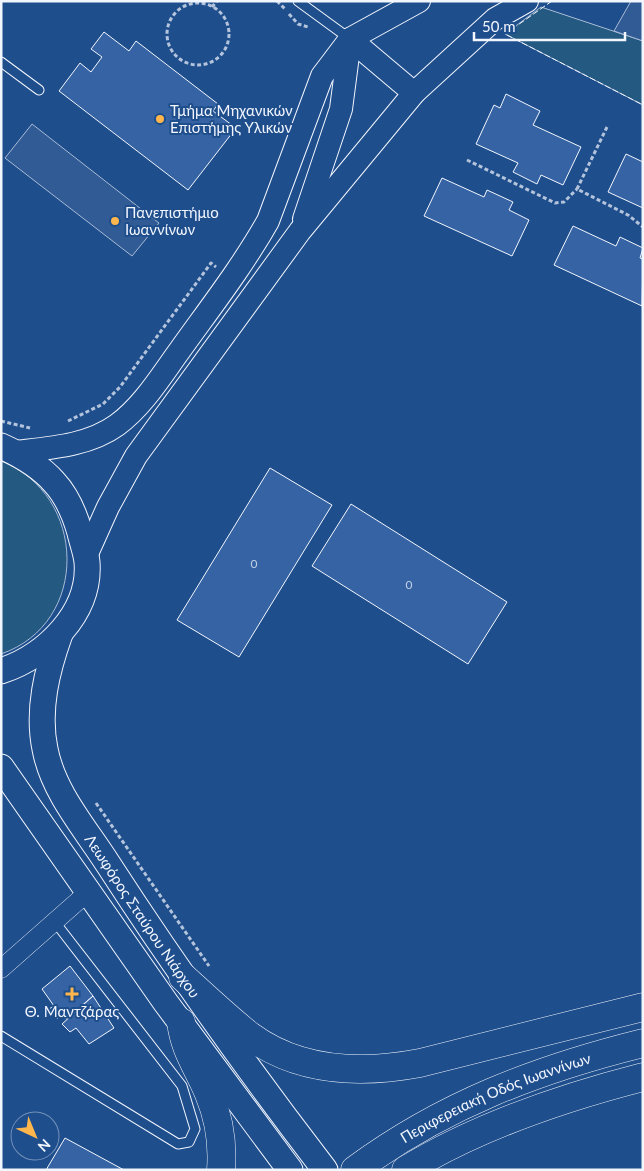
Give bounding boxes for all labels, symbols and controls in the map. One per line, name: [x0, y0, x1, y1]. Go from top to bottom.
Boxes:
scale bar: [474, 10, 625, 42]
text: 50 m: [482, 17, 516, 35]
place label: Τμήμα Μηχανικών Επιστήμης Υλικών: [170, 101, 293, 136]
marker: Τμήμα Μηχανικών Επιστήμης Υλικών: [154, 113, 166, 125]
place label: Πανεπιστήμιο Ιωαννίνων: [125, 203, 219, 238]
marker: Πανεπιστήμιο Ιωαννίνων: [109, 215, 121, 227]
house number: 0: [251, 556, 258, 571]
house number: 0: [406, 577, 413, 592]
street label: Λεωφόρος Σταύρου Νιάρχου: [82, 831, 204, 1001]
marker: Θ. Μαντζάρας: [66, 988, 78, 1000]
place label: Θ. Μαντζάρας: [25, 1002, 119, 1020]
street label: Περιφερειακή Οδός Ιωαννίνων: [397, 1049, 593, 1146]
north arrow: [10, 1111, 60, 1161]
text: N: [35, 1136, 54, 1156]

